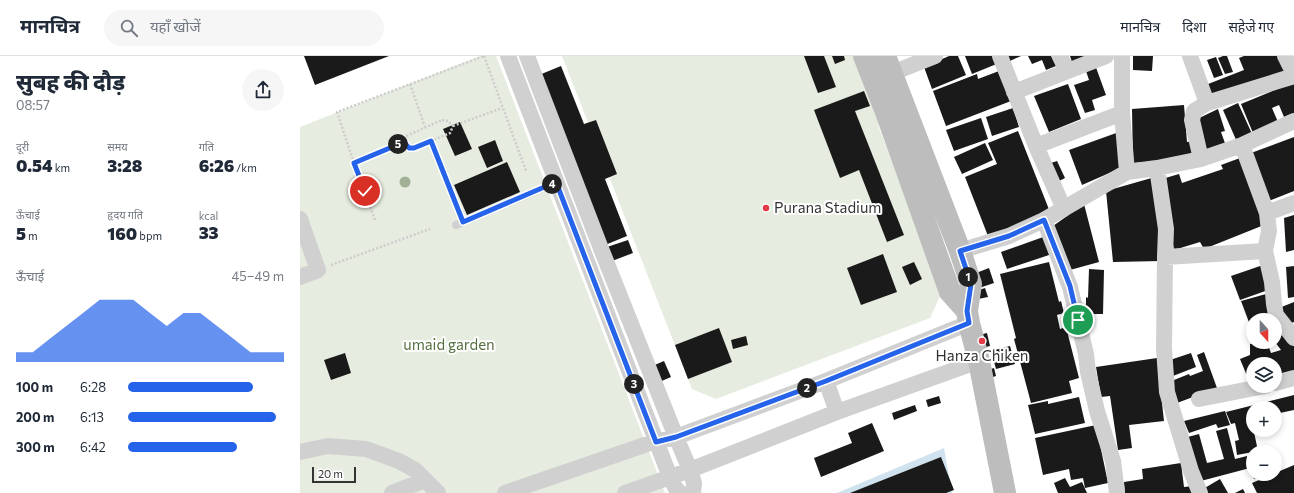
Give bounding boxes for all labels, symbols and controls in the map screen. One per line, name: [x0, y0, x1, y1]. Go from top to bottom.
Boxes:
search box: [104, 10, 384, 46]
text: मानचित्र: [20, 14, 80, 37]
icon: search: [118, 17, 140, 39]
text: यहाँ खोजें: [150, 17, 201, 35]
text: मानचित्र: [1120, 18, 1160, 35]
text: दिशा: [1182, 18, 1206, 35]
text: सहेजे गए: [1228, 18, 1274, 35]
text: सुबह की दौड़: [16, 68, 125, 95]
button: share: [242, 69, 284, 111]
text: 08:57: [16, 97, 50, 113]
pin: 5: [388, 134, 408, 154]
text: 5: [395, 137, 401, 150]
text: दूरी: [16, 140, 29, 153]
text: समय: [107, 140, 128, 153]
text: गति: [199, 140, 214, 153]
text: 0.54: [16, 155, 53, 176]
text: 3:28: [107, 155, 142, 176]
text: 6:26: [199, 155, 234, 176]
text: km: [53, 161, 70, 174]
text: /km: [234, 161, 257, 174]
pin: [348, 174, 382, 208]
pin: 4: [542, 174, 562, 194]
text: 4: [549, 177, 555, 190]
icon: check: [354, 180, 376, 202]
place label: Purana Stadium: [774, 198, 881, 216]
marker: Purana Stadium: [761, 203, 771, 213]
text: ऊँचाई: [16, 208, 40, 221]
text: हृदय गति: [107, 208, 143, 221]
text: kcal: [199, 209, 218, 222]
text: 33: [199, 222, 219, 243]
text: 5: [16, 223, 26, 244]
text: 160: [107, 223, 137, 244]
text: m: [26, 229, 38, 242]
text: bpm: [137, 229, 162, 242]
pin: 1: [958, 267, 978, 287]
text: ऊँचाई: [16, 268, 44, 284]
text: 45–49 m: [232, 268, 284, 284]
text: 1: [966, 270, 970, 283]
pin: [1061, 303, 1095, 337]
icon: arrive: [1067, 309, 1089, 331]
north arrow: [1246, 313, 1282, 349]
map controls: [1246, 313, 1282, 481]
park label: umaid garden: [403, 335, 495, 353]
marker: Hanza Chiken: [977, 336, 987, 346]
place label: Hanza Chiken: [936, 346, 1028, 364]
button: layers: [1246, 357, 1282, 393]
pin: 3: [624, 374, 644, 394]
text: 3: [631, 377, 637, 390]
pin: 2: [797, 378, 817, 398]
text: 100 m: [16, 379, 53, 395]
text: 6:28: [80, 379, 106, 395]
text: 2: [804, 381, 810, 394]
button: +: [1246, 401, 1282, 437]
text: 200 m: [16, 409, 54, 425]
text: 6:13: [80, 409, 104, 425]
text: 300 m: [16, 439, 55, 455]
text: 6:42: [80, 439, 106, 455]
button: −: [1246, 445, 1282, 481]
scale bar: [312, 465, 356, 484]
text: 20 m: [318, 467, 343, 480]

